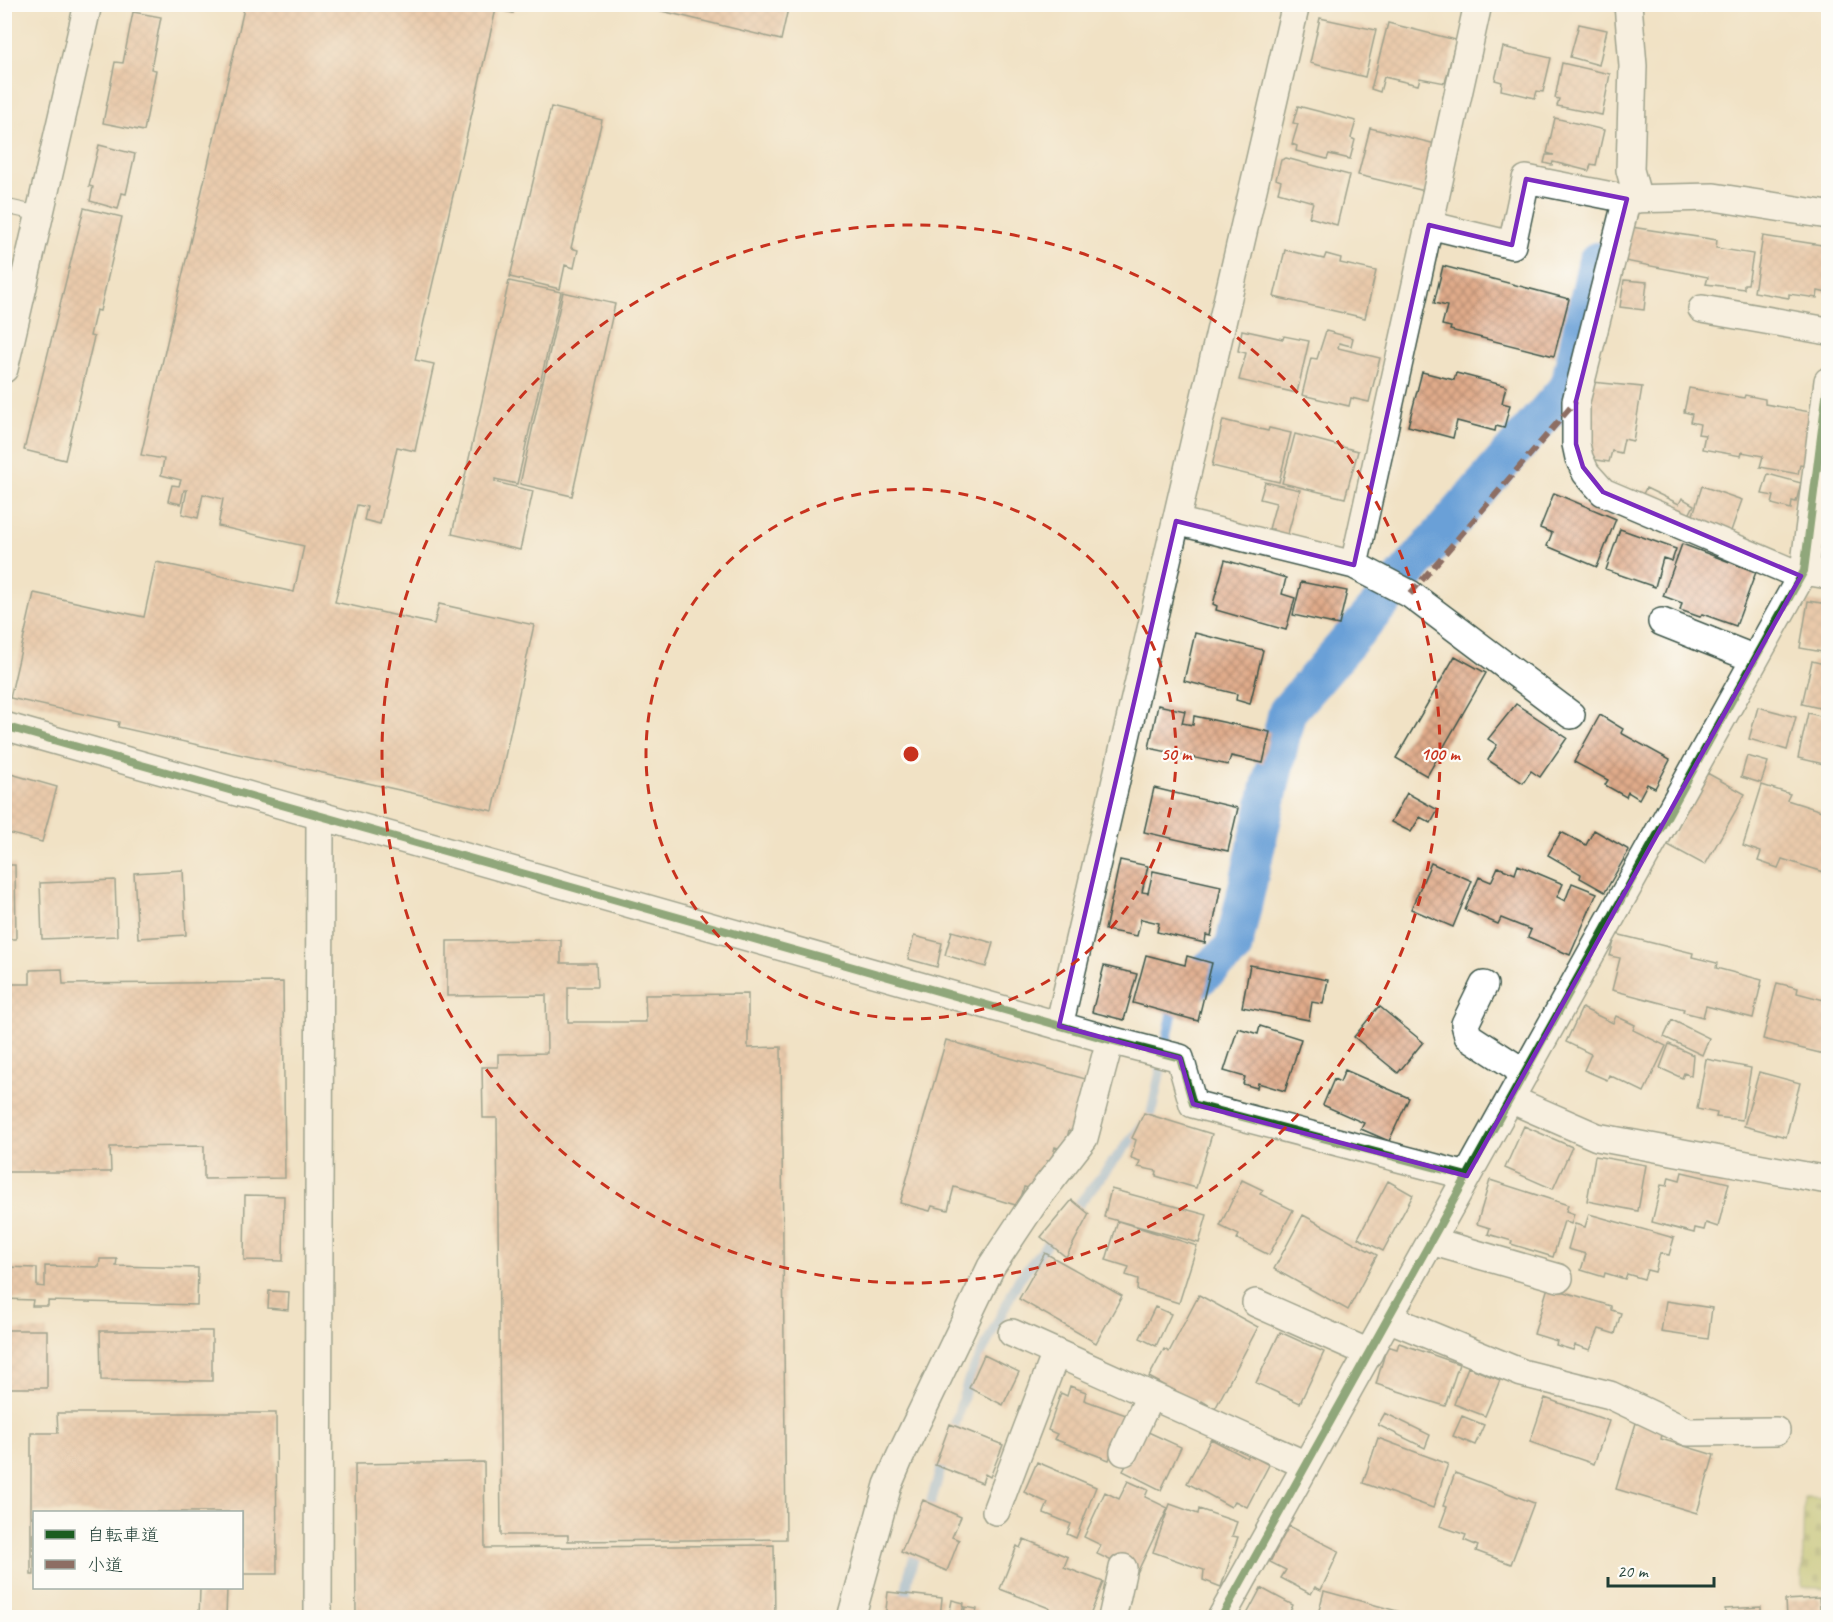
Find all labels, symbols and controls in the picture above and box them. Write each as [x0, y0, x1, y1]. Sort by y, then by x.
text: 50 m [1161, 743, 1193, 765]
text: 100 m [1421, 743, 1461, 765]
centre of rings [901, 744, 921, 764]
legend [33, 1511, 243, 1589]
text: 自転車道 [87, 1524, 159, 1546]
scale bar [1608, 1550, 1714, 1588]
text: 小道 [87, 1554, 123, 1576]
text: 20 m [1617, 1560, 1650, 1582]

